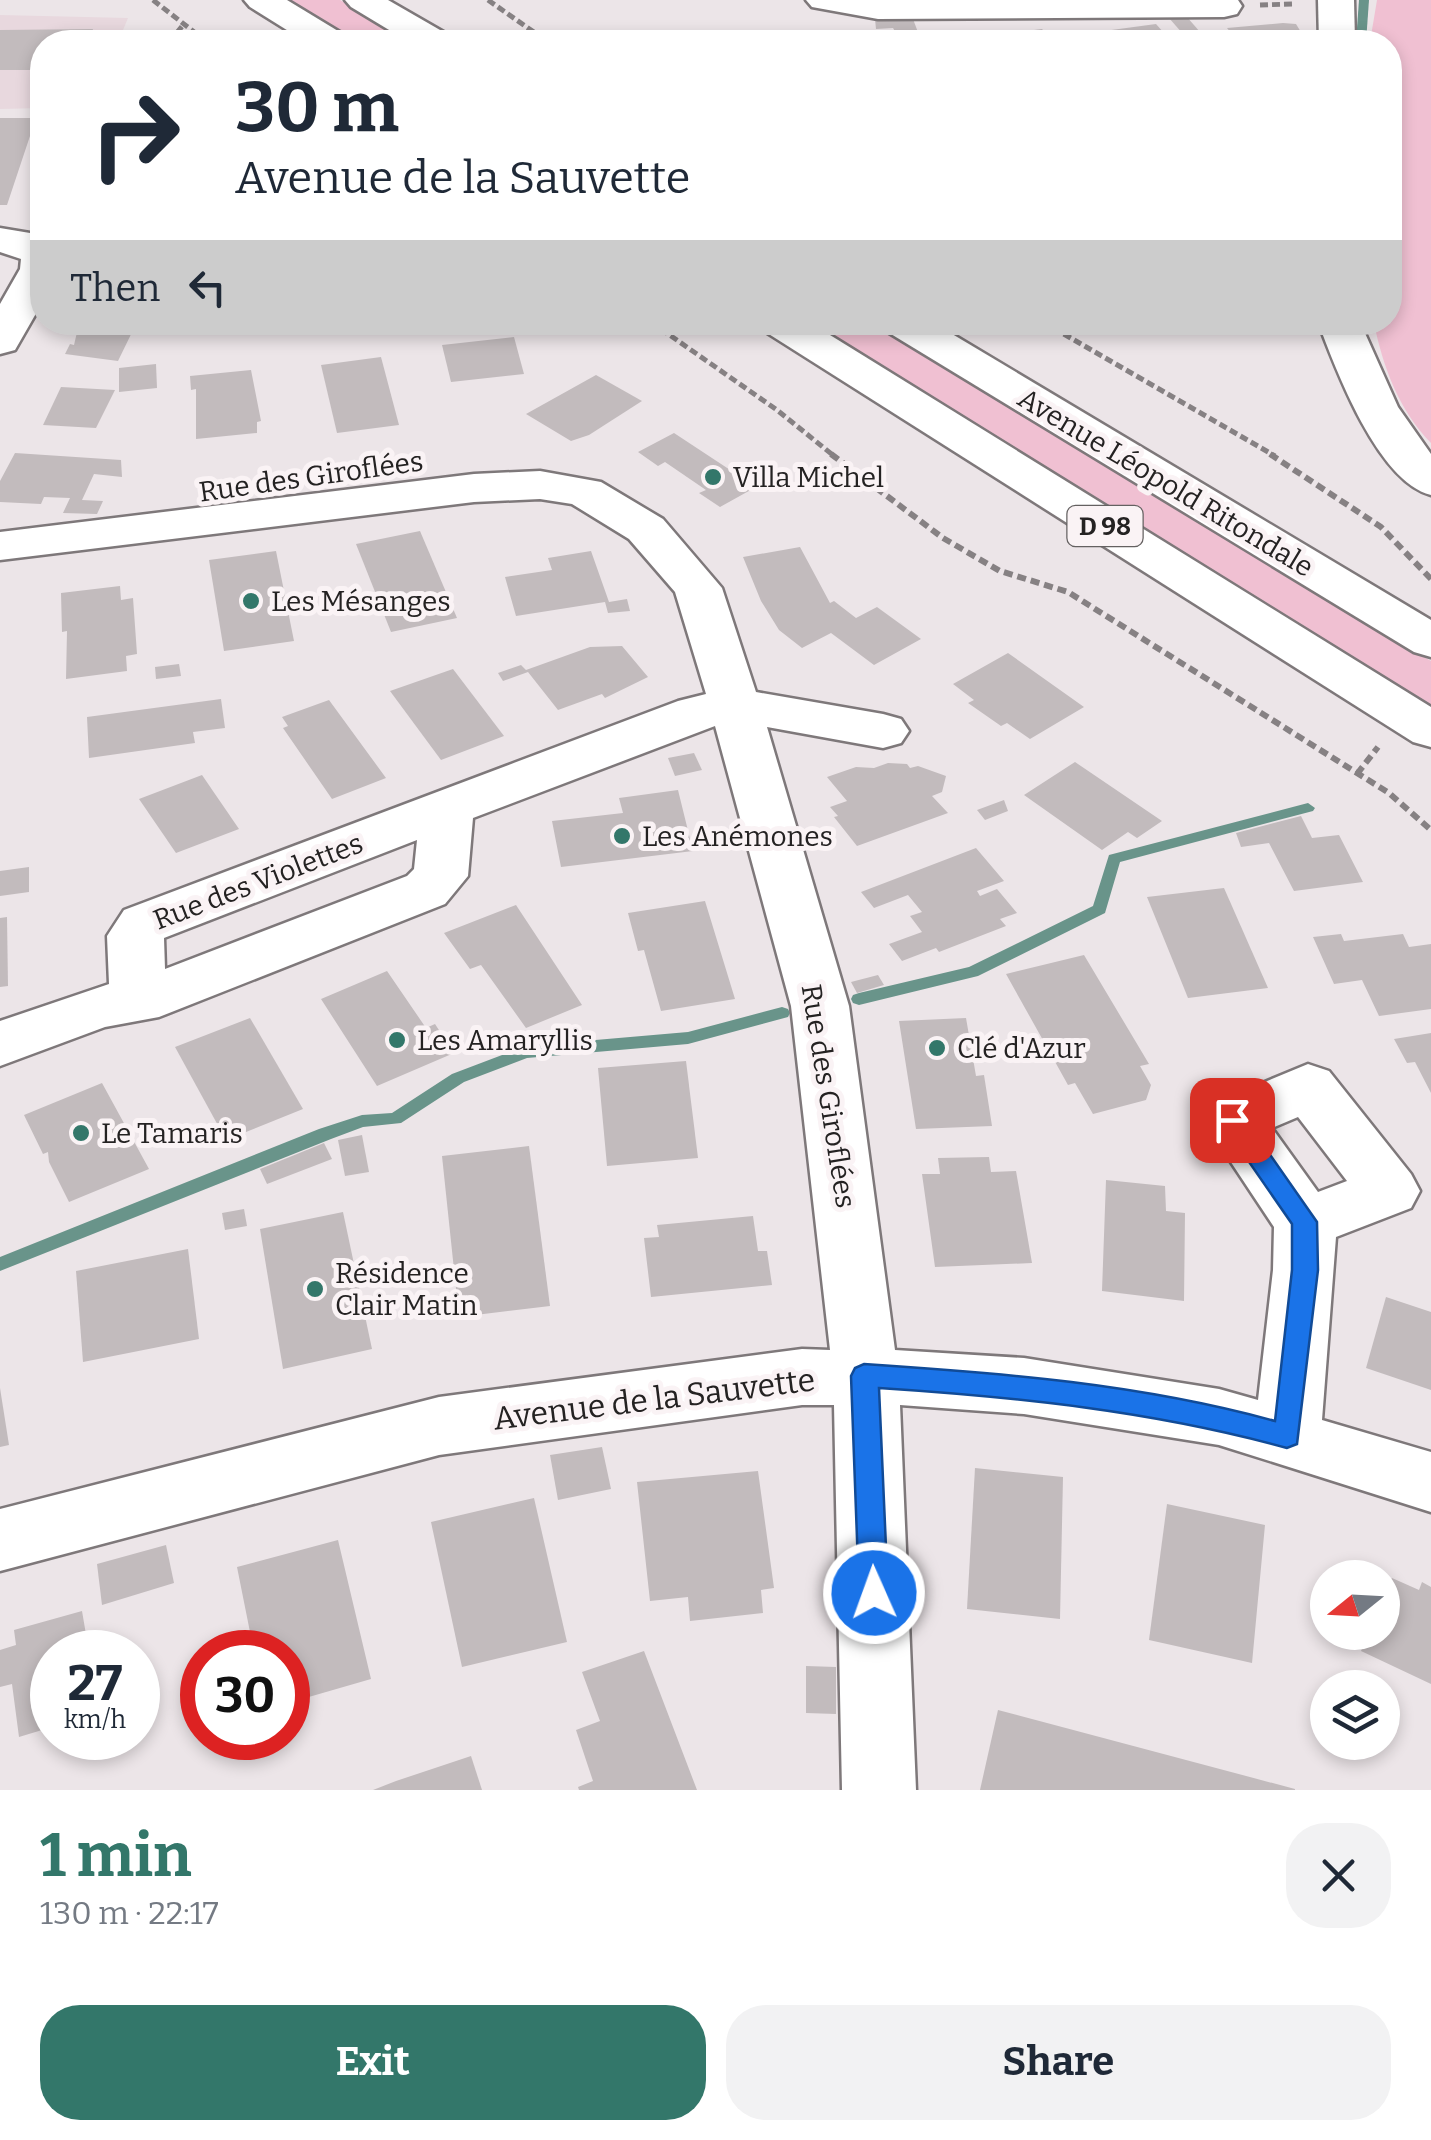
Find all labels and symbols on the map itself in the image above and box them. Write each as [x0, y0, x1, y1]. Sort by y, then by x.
street label: Avenue Léopold Ritondale [1012, 381, 1319, 584]
street label: Rue des Giroflées [197, 444, 425, 509]
place label: Villa Michel [733, 461, 884, 494]
marker: Villa Michel [702, 466, 724, 488]
road number: D 98 [1068, 506, 1142, 546]
place label: Les Mésanges [271, 585, 451, 618]
marker: Les Mésanges [240, 590, 262, 612]
place label: Les Anémones [642, 820, 833, 853]
marker: Les Anémones [611, 825, 633, 847]
street label: Rue des Violettes [149, 826, 368, 937]
street label: Rue des Giroflées [795, 982, 862, 1210]
place label: Les Amaryllis [417, 1024, 593, 1057]
marker: Les Amaryllis [386, 1029, 408, 1051]
place label: Clé d'Azur [957, 1032, 1086, 1065]
marker: Clé d'Azur [926, 1037, 948, 1059]
pin [1190, 1078, 1275, 1163]
place label: Le Tamaris [101, 1117, 243, 1150]
marker: Le Tamaris [70, 1122, 92, 1144]
place label: Résidence Clair Matin [335, 1257, 478, 1322]
marker: Résidence Clair Matin [304, 1278, 326, 1300]
street label: Avenue de la Sauvette [491, 1360, 817, 1438]
position arrow [822, 1541, 926, 1645]
north arrow [1310, 1560, 1400, 1650]
speed limit sign: 30 [180, 1630, 310, 1760]

